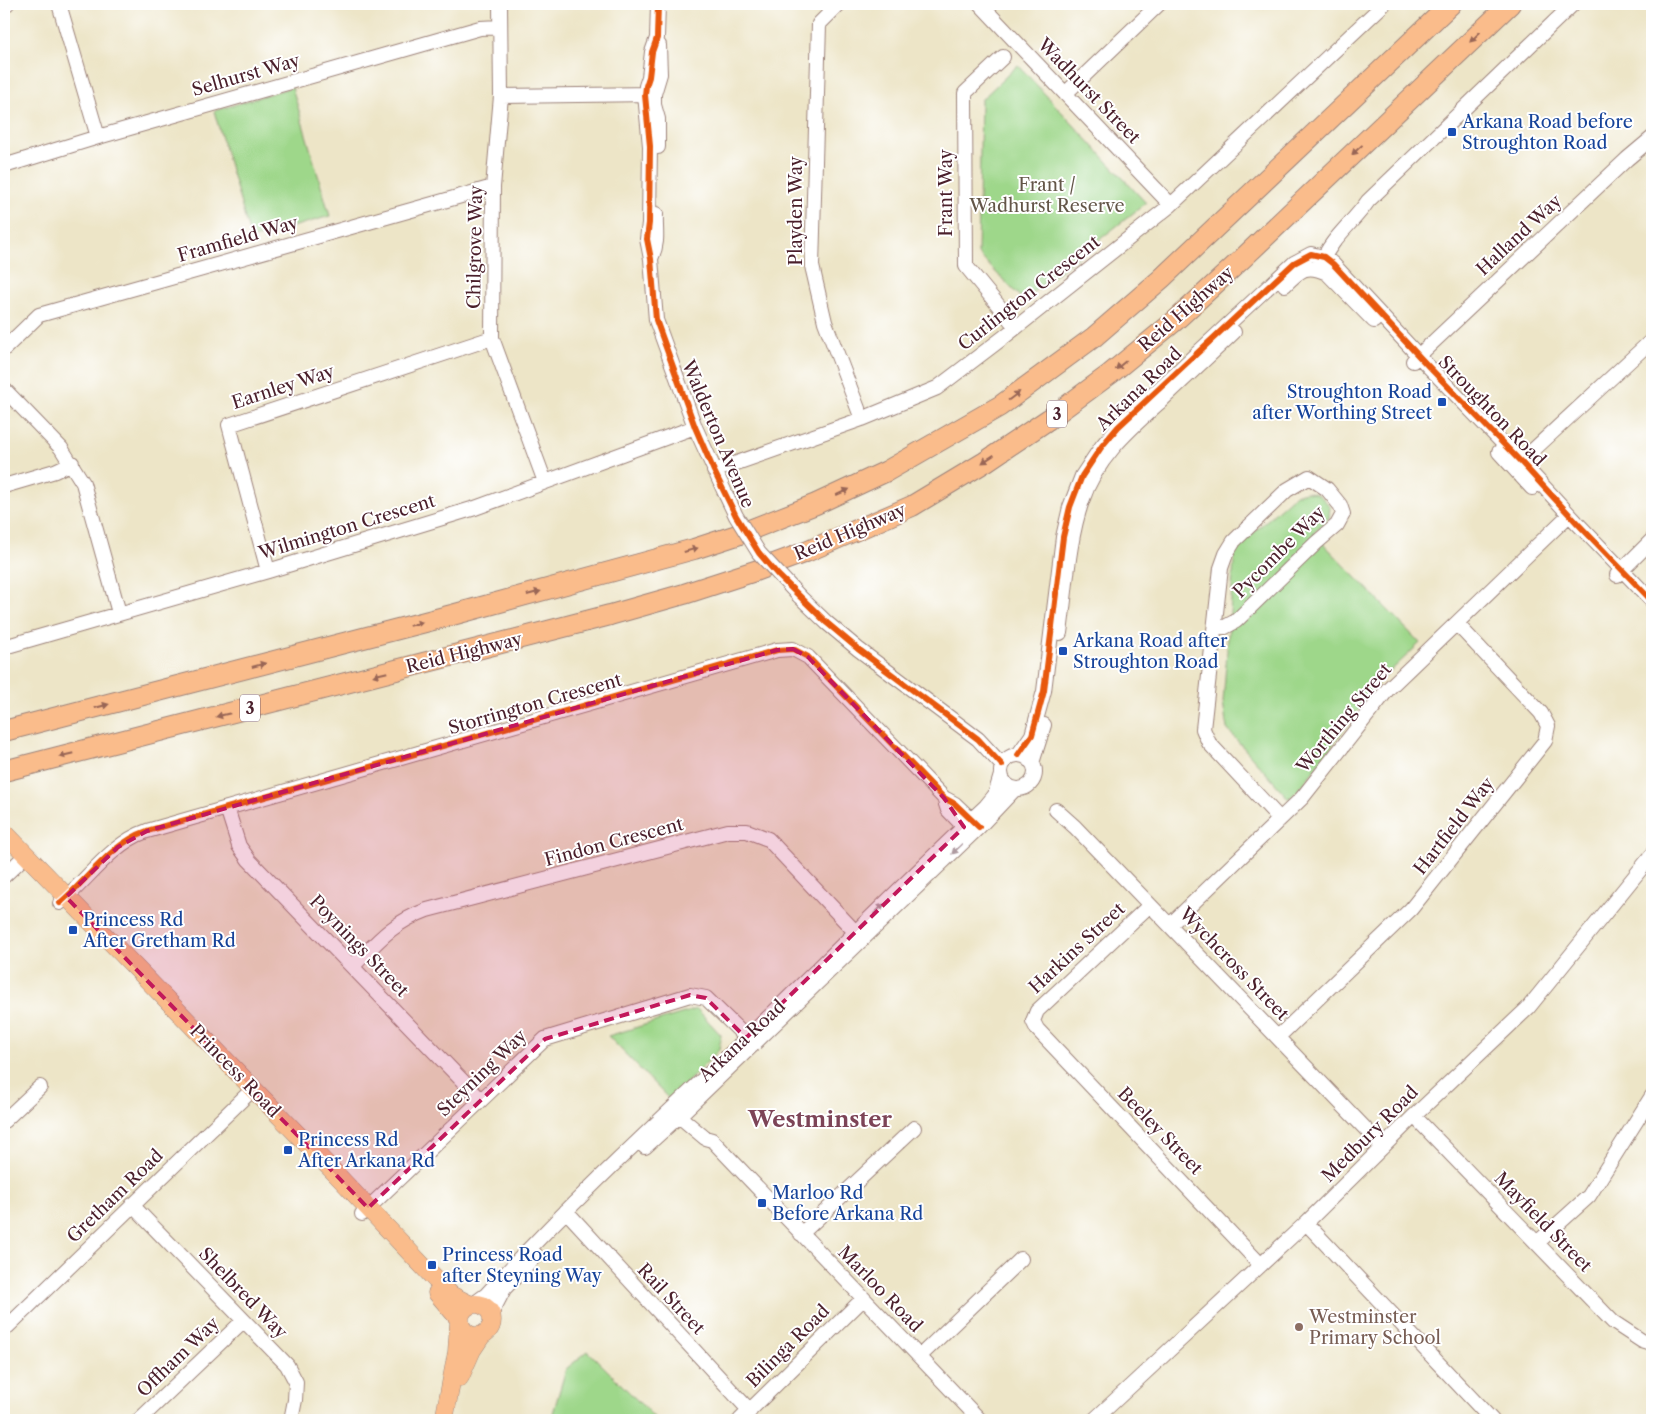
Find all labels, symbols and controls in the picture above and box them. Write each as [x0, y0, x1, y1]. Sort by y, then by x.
one-way arrow [1469, 31, 1481, 43]
street label: Wadhurst Street [1032, 33, 1145, 149]
street label: Selhurst Way [189, 49, 304, 101]
place label: Arkana Road before Stroughton Road [1461, 111, 1633, 154]
marker: Arkana Road before Stroughton Road [1446, 126, 1458, 138]
one-way arrow [1352, 144, 1364, 156]
street label: Frant Way [935, 148, 957, 237]
street label: Playden Way [785, 155, 807, 266]
park label: Frant / Wadhurst Reserve [968, 174, 1125, 217]
street label: Chilgrove Way [463, 184, 487, 309]
street label: Halland Way [1472, 189, 1567, 280]
street label: Framfield Way [175, 211, 302, 267]
street label: Curlington Crescent [954, 230, 1105, 355]
street label: Reid Highway [1134, 261, 1239, 356]
street label: Arkana Road [1091, 343, 1186, 436]
street label: Stroughton Road [1434, 351, 1550, 471]
street label: Walderton Avenue [677, 356, 759, 511]
street label: Earnley Way [229, 360, 338, 414]
one-way arrow [1115, 360, 1128, 371]
place label: Stroughton Road after Worthing Street [1252, 381, 1433, 424]
one-way arrow [1007, 390, 1020, 401]
marker: Stroughton Road after Worthing Street [1436, 396, 1448, 408]
road number: 3 [1047, 400, 1067, 428]
one-way arrow [982, 454, 995, 464]
one-way arrow [836, 488, 850, 496]
street label: Wilmington Crescent [255, 490, 438, 565]
street label: Reid Highway [791, 498, 910, 565]
street label: Pycombe Way [1228, 501, 1330, 603]
one-way arrow [683, 546, 698, 554]
one-way arrow [527, 588, 542, 596]
one-way arrow [409, 620, 424, 628]
street label: Reid Highway [404, 628, 525, 678]
place label: Arkana Road after Stroughton Road [1072, 630, 1228, 673]
marker: Arkana Road after Stroughton Road [1057, 645, 1069, 657]
street label: Worthing Street [1291, 658, 1397, 778]
one-way arrow [252, 661, 267, 669]
street label: Storrington Crescent [446, 669, 625, 739]
one-way arrow [373, 670, 388, 678]
road number: 3 [240, 694, 260, 721]
one-way arrow [94, 701, 109, 709]
one-way arrow [215, 711, 230, 719]
one-way arrow [58, 752, 73, 760]
street label: Hartfield Way [1409, 772, 1500, 879]
street label: Findon Crescent [542, 813, 686, 871]
one-way arrow [951, 843, 963, 855]
street label: Poynings Street [305, 890, 414, 1002]
street label: Harkins Street [1024, 898, 1130, 998]
street label: Wychcross Street [1174, 902, 1294, 1025]
one-way arrow [873, 903, 885, 915]
place label: Princess Rd After Gretham Rd [82, 909, 236, 952]
marker: Princess Rd After Gretham Rd [67, 924, 79, 936]
street label: Arkana Road [693, 995, 790, 1087]
street label: Princess Road [185, 1020, 285, 1122]
street label: Steyning Way [433, 1024, 532, 1121]
street label: Medbury Road [1317, 1081, 1423, 1187]
street label: Beeley Street [1113, 1083, 1208, 1180]
district label: Westminster [747, 1106, 892, 1133]
place label: Princess Rd After Arkana Rd [297, 1129, 435, 1172]
marker: Princess Rd After Arkana Rd [282, 1144, 294, 1156]
street label: Gretham Road [62, 1145, 168, 1247]
street label: Mayfield Street [1490, 1167, 1597, 1277]
place label: Marloo Rd Before Arkana Rd [772, 1182, 923, 1225]
marker: Marloo Rd Before Arkana Rd [756, 1197, 768, 1209]
street label: Marloo Road [833, 1241, 927, 1337]
street label: Shelbred Way [194, 1243, 293, 1344]
place label: Princess Road after Steyning Way [442, 1244, 603, 1287]
marker: Princess Road after Steyning Way [426, 1259, 438, 1271]
street label: Rail Street [633, 1259, 710, 1340]
street label: Bilinga Road [742, 1300, 834, 1392]
place label: Westminster Primary School [1308, 1306, 1441, 1349]
street label: Offham Way [132, 1312, 224, 1402]
marker: Westminster Primary School [1293, 1321, 1305, 1333]

